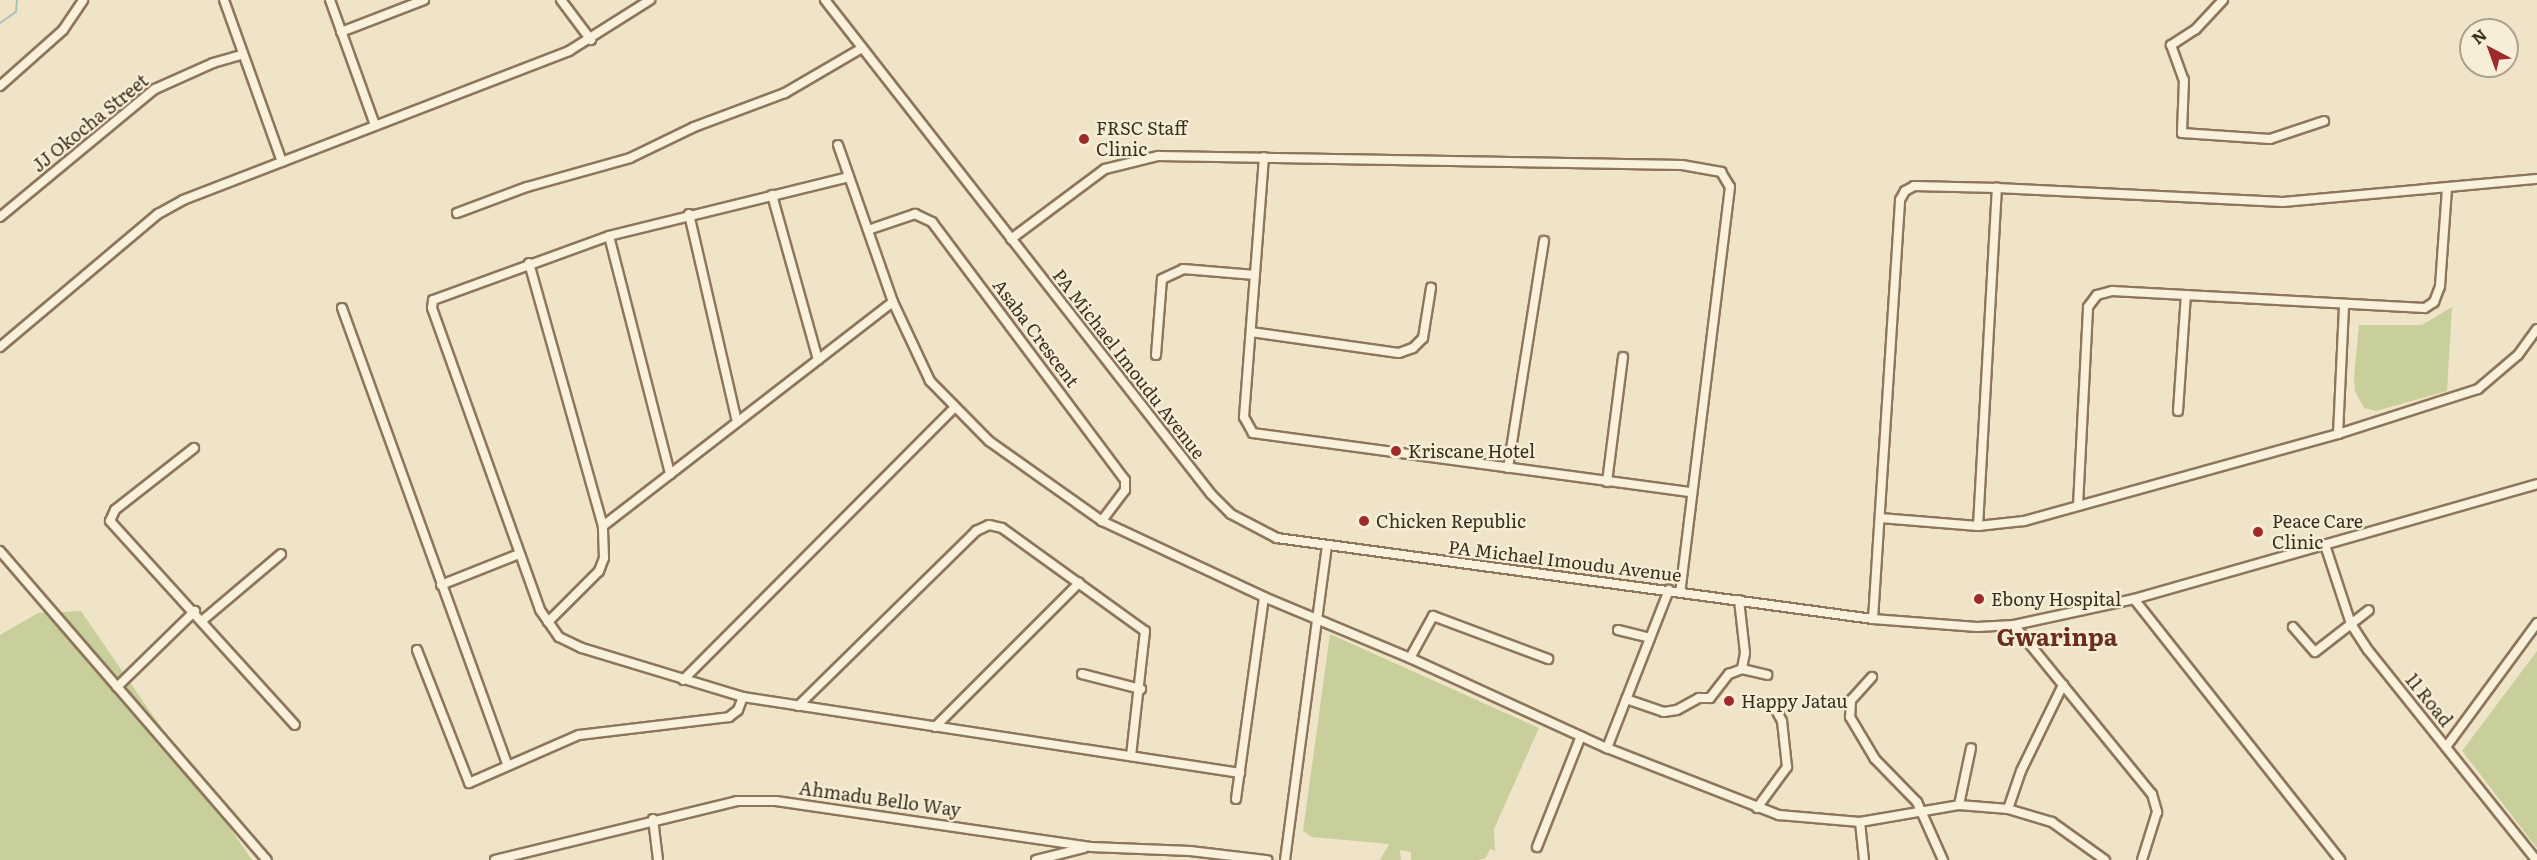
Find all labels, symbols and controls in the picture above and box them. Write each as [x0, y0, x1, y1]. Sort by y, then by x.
north arrow [2459, 18, 2519, 78]
text: N [2466, 22, 2491, 49]
street label: JJ Okocha Street [28, 70, 152, 176]
place label: FRSC Staff Clinic [1096, 118, 1187, 160]
marker: FRSC Staff Clinic [1077, 132, 1091, 146]
street label: PA Michael Imoudu Avenue [1048, 265, 1210, 463]
street label: Asaba Crescent [988, 275, 1084, 391]
place label: Kriscane Hotel [1408, 440, 1535, 462]
marker: Kriscane Hotel [1389, 444, 1403, 458]
place label: Chicken Republic [1376, 510, 1526, 532]
place label: Peace Care Clinic [2272, 511, 2363, 554]
marker: Chicken Republic [1357, 514, 1371, 528]
marker: Peace Care Clinic [2249, 523, 2267, 541]
street label: PA Michael Imoudu Avenue [1447, 536, 1683, 586]
place label: Ebony Hospital [1991, 588, 2121, 610]
marker: Ebony Hospital [1972, 592, 1986, 606]
district label: Gwarinpa [1996, 622, 2118, 650]
street label: 11 Road [2401, 669, 2457, 731]
place label: Happy Jatau [1741, 690, 1848, 712]
marker: Happy Jatau [1722, 694, 1736, 708]
street label: Ahmadu Bello Way [798, 777, 962, 821]

